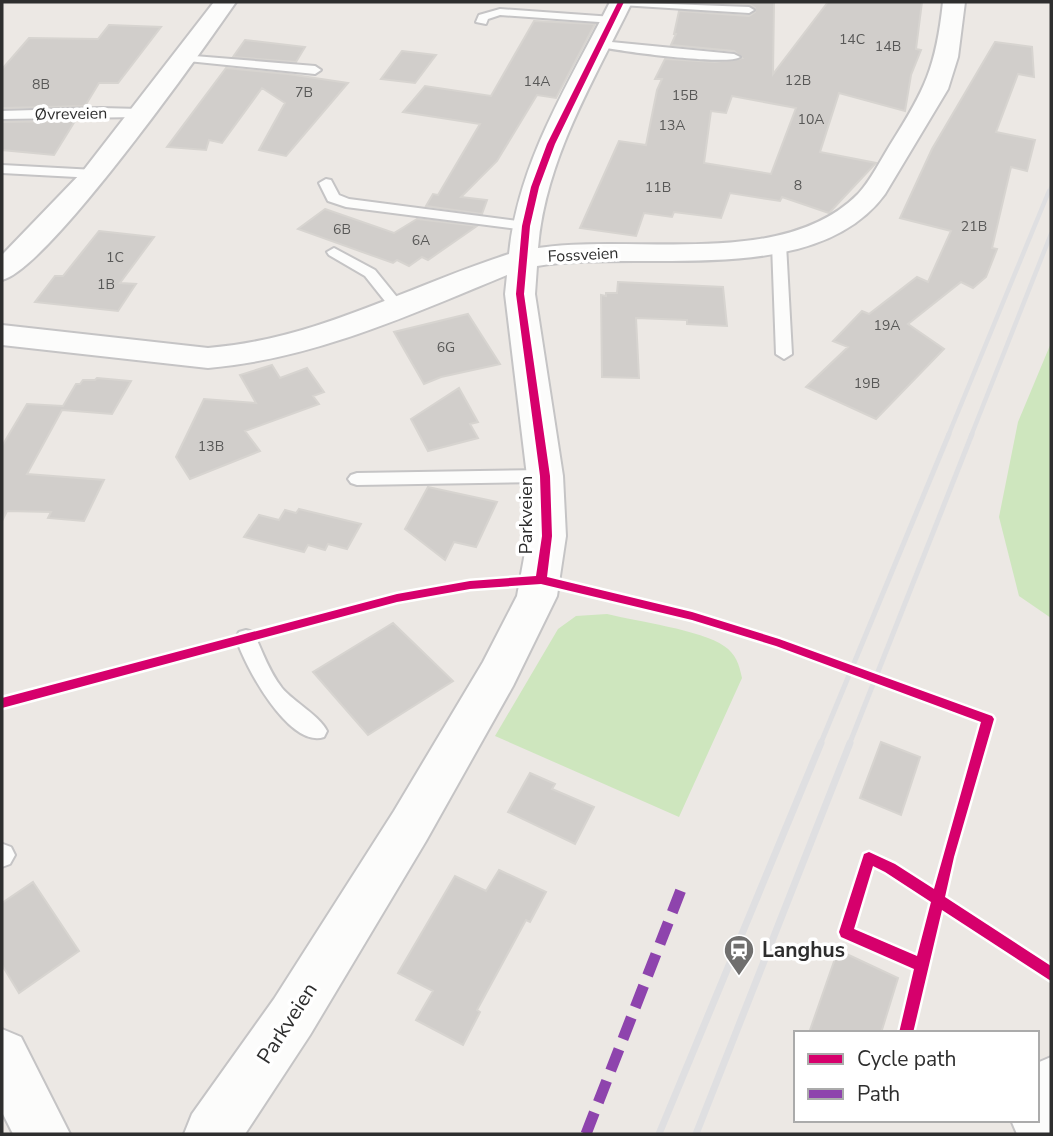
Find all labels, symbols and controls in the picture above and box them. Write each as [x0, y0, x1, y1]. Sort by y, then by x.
house number: 14C [839, 30, 865, 49]
house number: 14B [875, 37, 901, 56]
house number: 12B [785, 71, 811, 90]
house number: 14A [523, 72, 551, 91]
house number: 8B [32, 75, 50, 94]
house number: 7B [295, 83, 313, 102]
house number: 15B [672, 86, 698, 105]
street label: Øvreveien [35, 102, 107, 126]
house number: 10A [797, 110, 825, 129]
house number: 13A [658, 116, 686, 135]
house number: 8 [794, 176, 802, 195]
house number: 11B [645, 178, 671, 197]
house number: 21B [961, 217, 987, 236]
house number: 6B [333, 220, 351, 239]
house number: 6A [412, 231, 430, 250]
street label: Fossveien [547, 242, 619, 268]
house number: 1C [106, 248, 124, 267]
house number: 1B [97, 275, 115, 294]
house number: 19A [873, 316, 901, 335]
house number: 6G [437, 338, 455, 357]
house number: 19B [854, 374, 880, 393]
house number: 13B [198, 437, 224, 456]
street label: Parkveien [514, 476, 538, 554]
station icon: Langhus [722, 933, 756, 977]
place label: Langhus [762, 936, 845, 964]
street label: Parkveien [250, 977, 324, 1069]
legend [794, 1031, 1039, 1122]
text: Cycle path [857, 1045, 956, 1073]
text: Path [857, 1080, 900, 1108]

